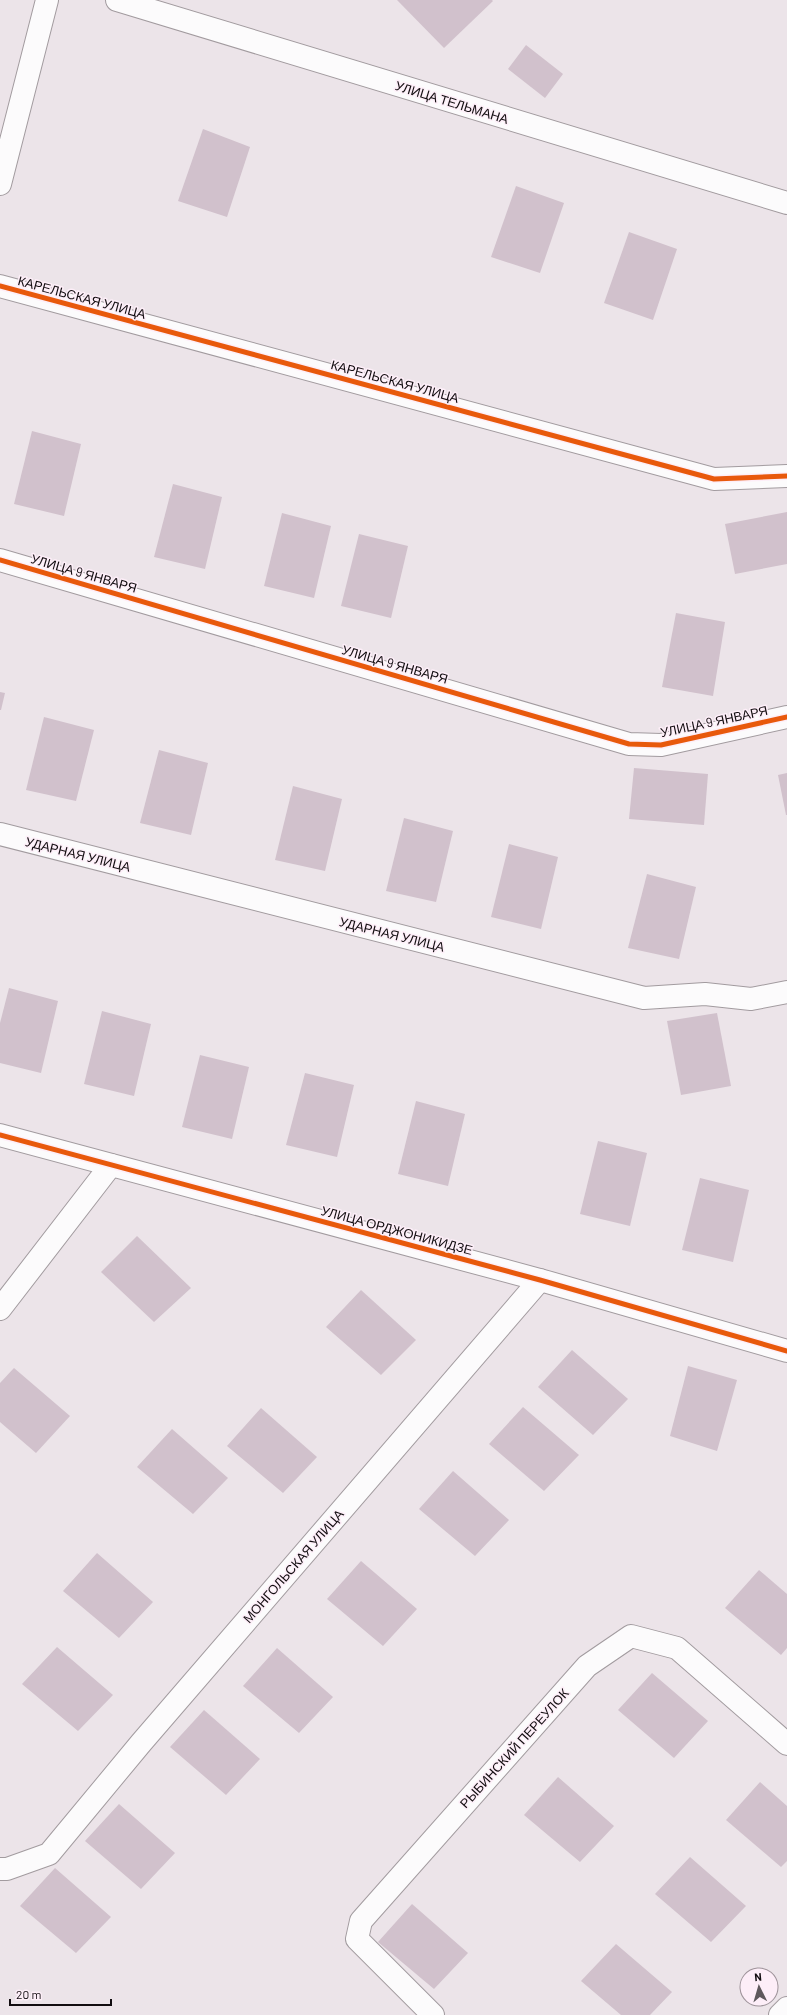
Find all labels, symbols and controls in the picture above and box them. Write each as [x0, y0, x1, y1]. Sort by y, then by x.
street label: УЛИЦА ТЕЛЬМАНА [393, 77, 511, 127]
street label: КАРЕЛЬСКАЯ УЛИЦА [16, 272, 148, 322]
street label: КАРЕЛЬСКАЯ УЛИЦА [329, 356, 461, 406]
street label: УЛИЦА 9 ЯНВАРЯ [29, 550, 139, 596]
street label: УЛИЦА 9 ЯНВАРЯ [340, 641, 450, 687]
street label: УЛИЦА 9 ЯНВАРЯ [659, 702, 769, 740]
street label: УДАРНАЯ УЛИЦА [24, 833, 133, 875]
street label: УДАРНАЯ УЛИЦА [338, 913, 447, 955]
street label: УЛИЦА ОРДЖОНИКИДЗЕ [320, 1202, 475, 1258]
street label: МОНГОЛЬСКАЯ УЛИЦА [239, 1506, 347, 1626]
street label: РЫБИНСКИЙ ПЕРЕУЛОК [456, 1685, 572, 1811]
north arrow [739, 1967, 779, 2007]
text: N [754, 1970, 762, 1983]
scale bar [10, 1981, 111, 2007]
text: 20 m [16, 1987, 42, 2001]

